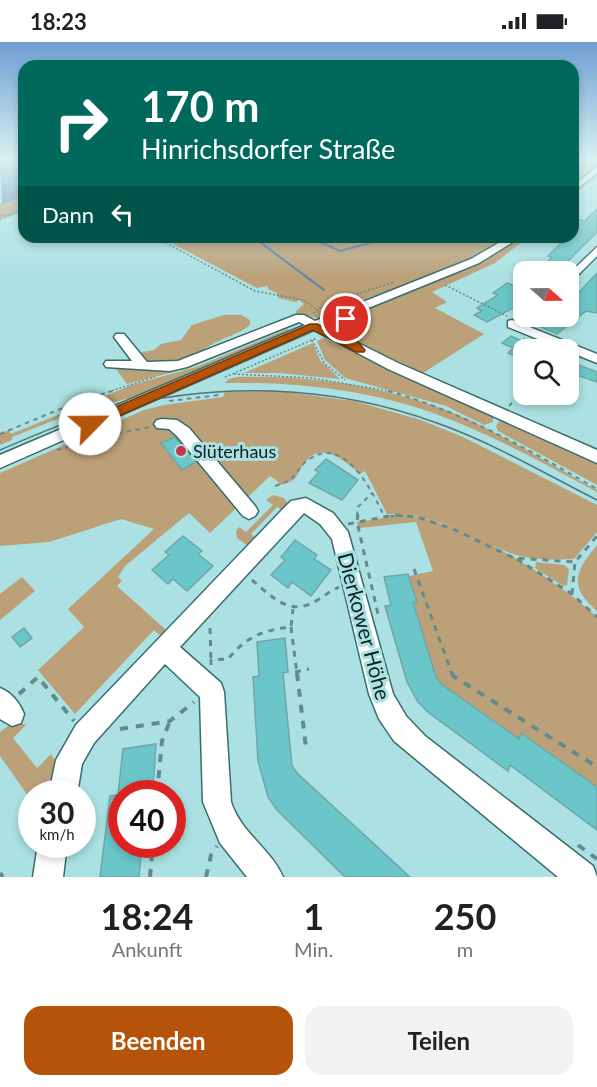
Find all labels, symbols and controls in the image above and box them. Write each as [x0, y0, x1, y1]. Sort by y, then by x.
text: 18:23 [30, 8, 87, 35]
text: 170 m [141, 81, 259, 131]
icon: right [42, 84, 120, 162]
text: Hinrichsdorfer Straße [141, 132, 395, 165]
icon: left [106, 198, 139, 231]
text: Dann [42, 201, 94, 228]
north arrow [513, 261, 579, 327]
map controls [513, 261, 579, 405]
pin [320, 293, 371, 344]
icon: arrive [329, 302, 362, 335]
button: search [513, 339, 579, 405]
position arrow [58, 392, 122, 456]
place label: Slüterhaus [193, 440, 276, 462]
marker: Slüterhaus [174, 444, 188, 458]
street label: Dierkower Höhe [333, 549, 397, 703]
speed limit sign: 40 [108, 780, 186, 858]
text: 30 [40, 794, 74, 830]
text: km/h [39, 825, 75, 843]
text: 18:24 [101, 894, 193, 938]
text: 1 [303, 894, 324, 938]
text: 250 [434, 894, 496, 938]
text: Ankunft [112, 937, 182, 961]
text: Min. [294, 937, 333, 961]
text: m [457, 937, 473, 961]
button: Beenden [24, 1006, 293, 1075]
button: Teilen [305, 1006, 573, 1075]

